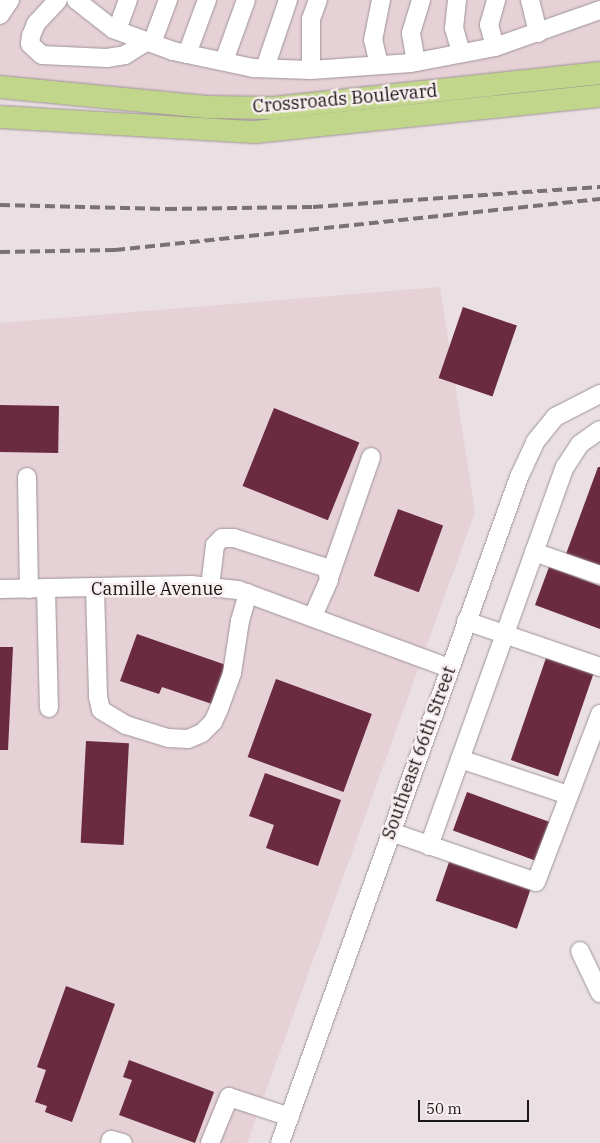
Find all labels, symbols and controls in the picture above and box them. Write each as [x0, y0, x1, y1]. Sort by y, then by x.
street label: Crossroads Boulevard [252, 80, 438, 118]
street label: Camille Avenue [91, 578, 223, 600]
street label: Southeast 66th Street [378, 664, 460, 842]
scale bar [420, 1090, 531, 1122]
text: 50 m [426, 1099, 462, 1118]

